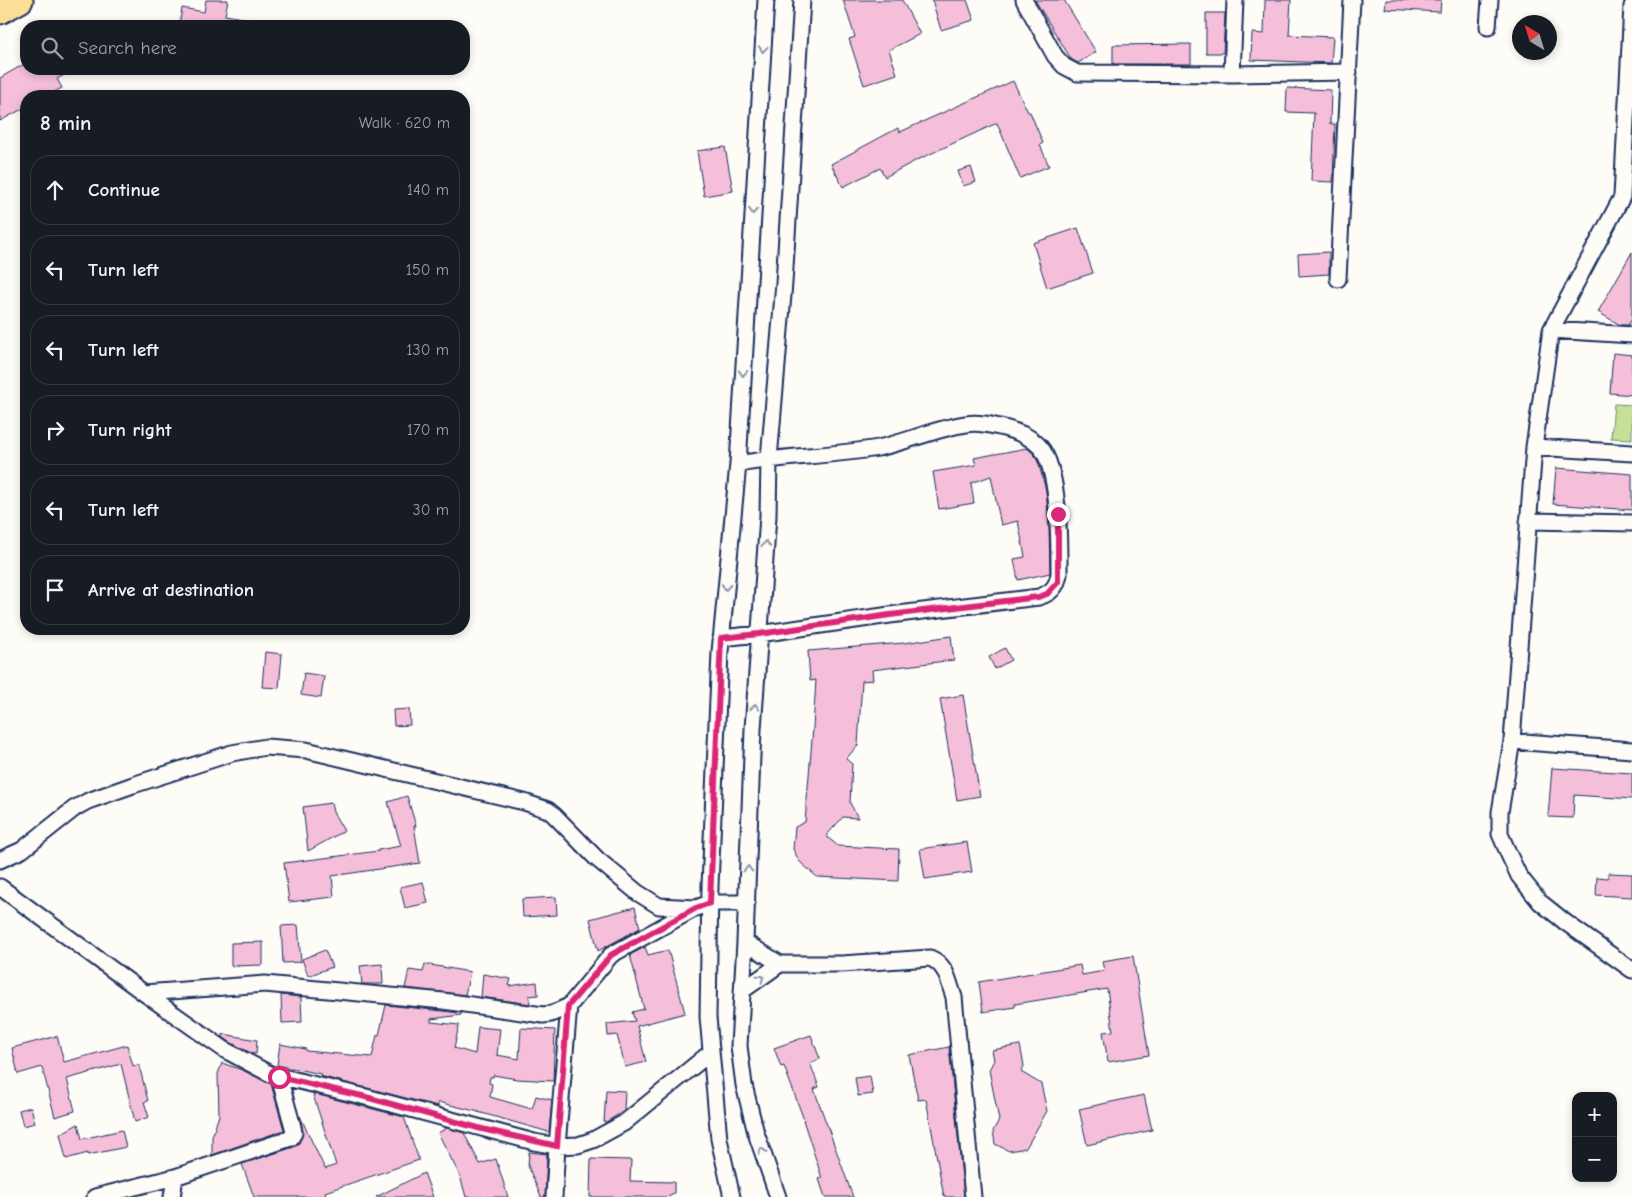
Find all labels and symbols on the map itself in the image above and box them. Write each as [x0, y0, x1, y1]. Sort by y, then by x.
north arrow [1512, 15, 1557, 60]
one-way arrow [758, 45, 769, 53]
one-way arrow [748, 207, 759, 215]
one-way arrow [738, 369, 749, 377]
route end [1047, 503, 1070, 526]
one-way arrow [760, 540, 771, 548]
one-way arrow [721, 584, 732, 592]
one-way arrow [749, 702, 760, 710]
one-way arrow [743, 865, 753, 872]
one-way arrow [755, 975, 765, 984]
route start [268, 1066, 291, 1089]
one-way arrow [758, 1147, 768, 1155]

